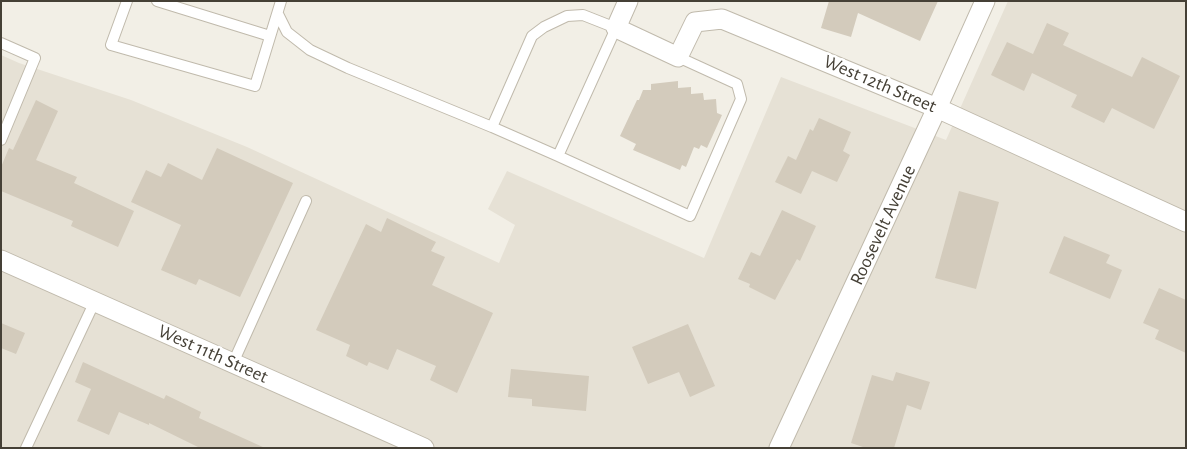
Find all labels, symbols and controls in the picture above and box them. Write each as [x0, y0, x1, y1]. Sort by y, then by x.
street label: West 12th Street [820, 50, 940, 118]
street label: Roosevelt Avenue [845, 161, 921, 289]
street label: West 11th Street [154, 320, 272, 388]

